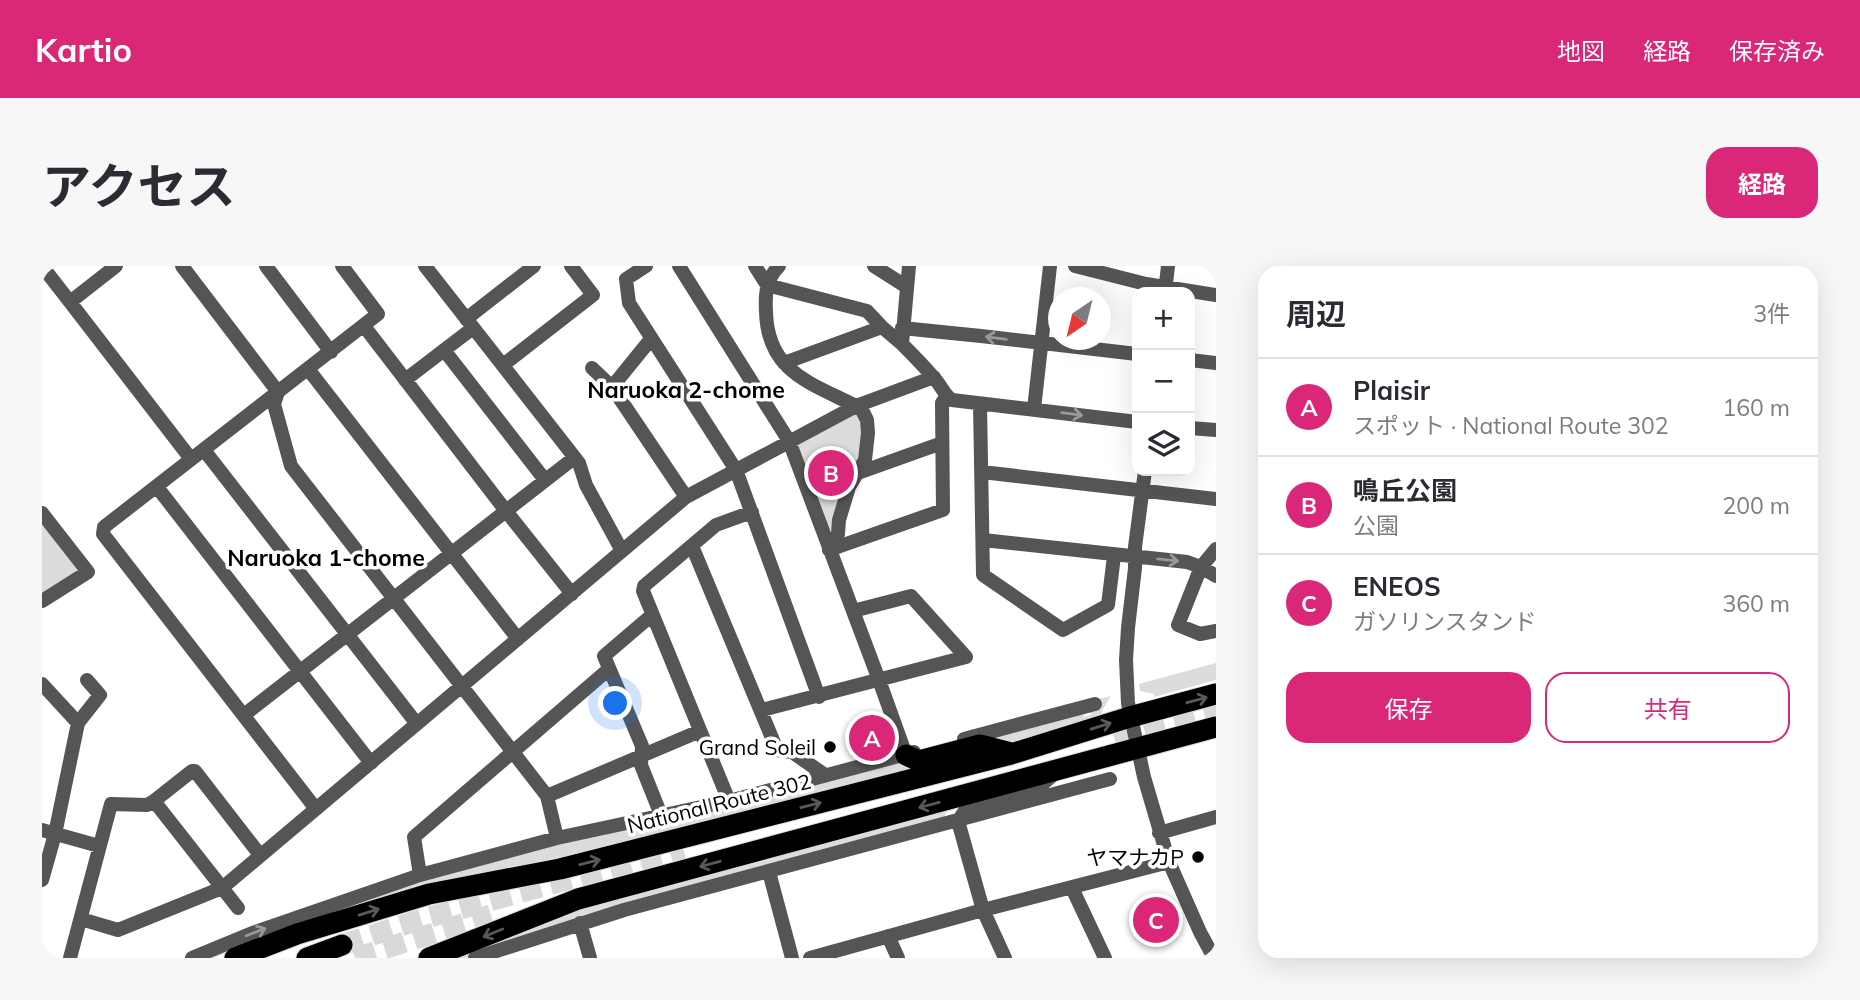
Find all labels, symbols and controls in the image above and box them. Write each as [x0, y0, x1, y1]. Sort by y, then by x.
text: Kartio [35, 29, 132, 70]
text: 地図 [1557, 36, 1605, 66]
text: 経路 [1643, 36, 1691, 66]
text: 保存済み [1729, 36, 1825, 66]
button: 経路 [1706, 147, 1818, 218]
text: アクセス [42, 155, 236, 216]
north arrow [1048, 287, 1111, 350]
map controls [1132, 287, 1195, 476]
button: + [1132, 287, 1195, 350]
text: 周辺 [1286, 295, 1346, 333]
text: 3件 [1753, 299, 1790, 328]
one-way arrow [986, 331, 1008, 344]
button: − [1132, 350, 1195, 413]
text: Plaisir [1353, 374, 1430, 407]
district label: Naruoka 2-chome [587, 375, 785, 404]
text: A [1300, 393, 1318, 422]
text: 160 m [1722, 393, 1790, 422]
one-way arrow [1060, 408, 1083, 421]
text: スポット · National Route 302 [1353, 411, 1669, 440]
button: layers [1132, 413, 1195, 476]
pin: B [808, 447, 854, 499]
text: 鳴丘公園 [1353, 474, 1457, 507]
text: B [1301, 491, 1317, 520]
text: 200 m [1722, 491, 1790, 520]
text: 公園 [1353, 511, 1399, 540]
district label: Naruoka 1-chome [227, 543, 425, 572]
one-way arrow [1156, 554, 1179, 567]
text: ENEOS [1353, 570, 1441, 603]
text: C [1301, 589, 1317, 618]
text: 360 m [1722, 589, 1790, 618]
text: ガソリンスタンド [1353, 607, 1537, 636]
button: 保存 [1286, 672, 1531, 743]
button: 共有 [1545, 672, 1790, 743]
your location [598, 686, 632, 720]
one-way arrow [1186, 692, 1208, 705]
pin: A [849, 712, 895, 764]
one-way arrow [1090, 719, 1112, 732]
place label: Grand Soleil [699, 734, 816, 760]
marker: Grand Soleil [822, 739, 838, 755]
street label: National Route 302 [624, 768, 814, 838]
one-way arrow [799, 798, 822, 811]
one-way arrow [919, 799, 941, 812]
place label: ヤマナカP [1086, 844, 1184, 870]
marker: ヤマナカP [1190, 849, 1206, 865]
one-way arrow [579, 855, 601, 868]
one-way arrow [699, 858, 721, 871]
pin: C [1133, 894, 1179, 946]
one-way arrow [358, 905, 380, 918]
one-way arrow [244, 925, 266, 938]
one-way arrow [483, 927, 505, 940]

